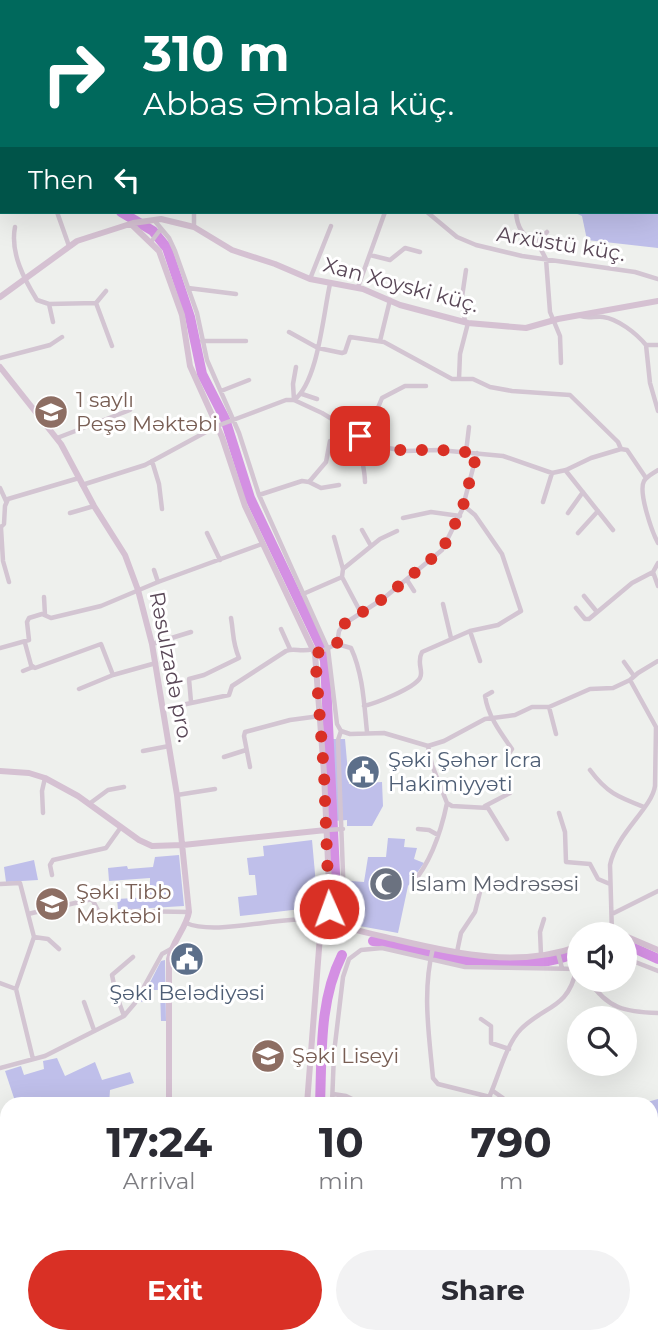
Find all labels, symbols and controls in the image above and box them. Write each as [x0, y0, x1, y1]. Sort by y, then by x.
text: 310 m [143, 24, 290, 83]
icon: right [28, 28, 119, 119]
text: Abbas Əmbala küç. [143, 84, 454, 123]
icon: left [108, 161, 146, 199]
text: Then [28, 164, 94, 196]
street label: Arxüstü küç. [495, 221, 627, 266]
street label: Xan Xoyski küç. [321, 252, 482, 317]
place label: 1 saylı Peşə Məktəbi [76, 387, 218, 436]
school or university icon: 1 saylı Peşə Məktəbi [32, 393, 70, 431]
pin [330, 406, 390, 466]
icon: arrive [341, 417, 379, 455]
street label: Rəsulzadə pro. [145, 589, 198, 744]
place label: Şəki Şəhər İcra Hakimiyyəti [388, 747, 542, 796]
public building icon: Şəki Şəhər İcra Hakimiyyəti [344, 753, 382, 791]
mosque icon: İslam Mədrəsəsi [367, 865, 405, 903]
place label: İslam Mədrəsəsi [410, 871, 579, 896]
position arrow [292, 872, 366, 946]
place label: Şəki Tibb Məktəbi [76, 879, 172, 928]
school or university icon: Şəki Tibb Məktəbi [33, 885, 71, 923]
map controls [567, 922, 637, 1076]
button: sound [567, 922, 637, 992]
public building icon: Şəki Belədiyəsi [168, 940, 206, 978]
place label: Şəki Belədiyəsi [109, 980, 265, 1005]
button: search [567, 1006, 637, 1076]
school or university icon: Şəki Liseyi [249, 1037, 287, 1075]
place label: Şəki Liseyi [292, 1043, 399, 1068]
text: 17:24 [106, 1116, 212, 1168]
text: 10 [319, 1116, 364, 1168]
text: 790 [471, 1116, 552, 1168]
text: Arrival [123, 1167, 195, 1195]
text: min [318, 1167, 364, 1195]
text: m [499, 1167, 523, 1195]
button: Exit [28, 1250, 322, 1330]
button: Share [336, 1250, 630, 1330]

